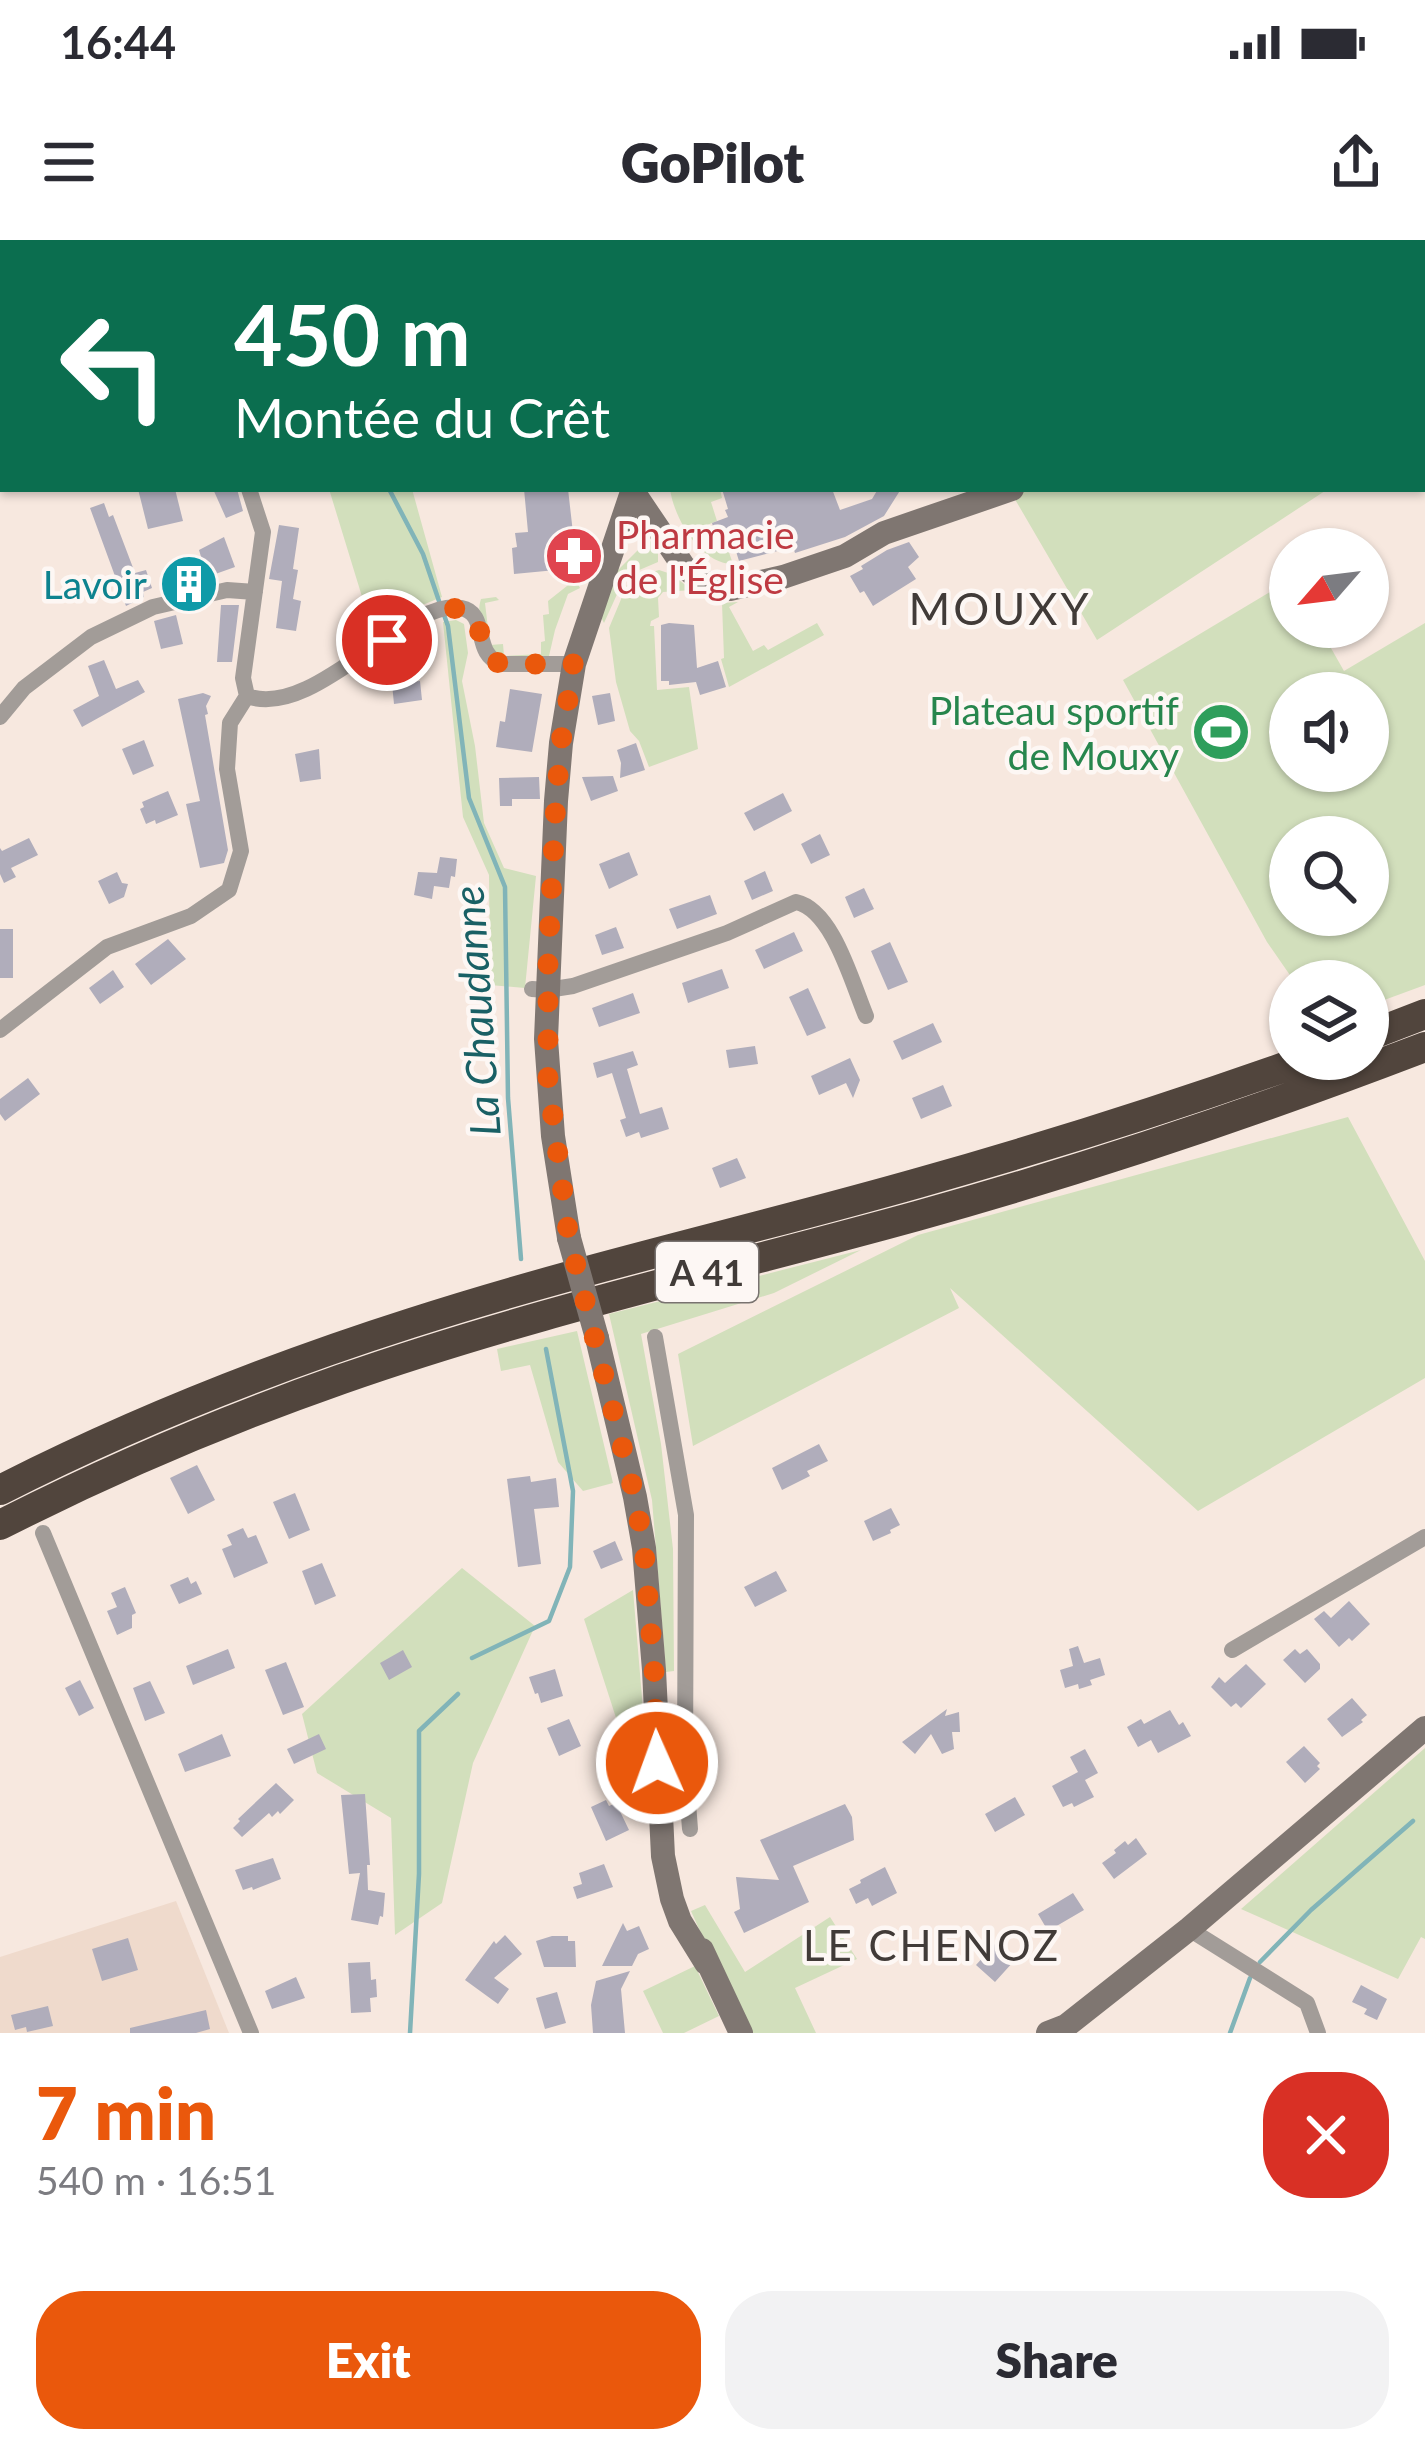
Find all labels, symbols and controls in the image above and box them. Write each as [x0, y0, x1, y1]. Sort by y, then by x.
text: 16:44 [60, 15, 176, 69]
icon: menu [36, 129, 102, 195]
icon: share [1323, 129, 1389, 195]
text: GoPilot [621, 130, 804, 195]
text: 450 m [234, 283, 471, 384]
icon: left [36, 288, 192, 444]
text: Montée du Crêt [234, 385, 610, 450]
place label: Pharmacie de l'Église [616, 511, 795, 602]
pharmacy icon: Pharmacie de l'Église [543, 525, 605, 587]
north arrow [1269, 528, 1389, 648]
map controls [1269, 528, 1389, 1080]
building icon: Lavoir [158, 553, 220, 615]
place label: Lavoir [43, 561, 147, 607]
district label: MOUXY [908, 581, 1092, 635]
pin [336, 589, 438, 691]
icon: arrive [354, 607, 420, 673]
button: sound [1269, 672, 1389, 792]
place label: Plateau sportif de Mouxy [929, 687, 1179, 778]
sports icon: Plateau sportif de Mouxy [1190, 701, 1252, 763]
button: search [1269, 816, 1389, 936]
water label: La Chaudanne [442, 884, 510, 1138]
button: layers [1269, 960, 1389, 1080]
road number: A 41 [656, 1242, 758, 1302]
position arrow [594, 1700, 720, 1826]
district label: LE CHENOZ [803, 1920, 1061, 1970]
text: 7 min [36, 2069, 216, 2155]
button: close [1263, 2072, 1389, 2198]
text: 540 m · 16:51 [36, 2157, 276, 2203]
button: Exit [36, 2291, 701, 2429]
button: Share [725, 2291, 1389, 2429]

